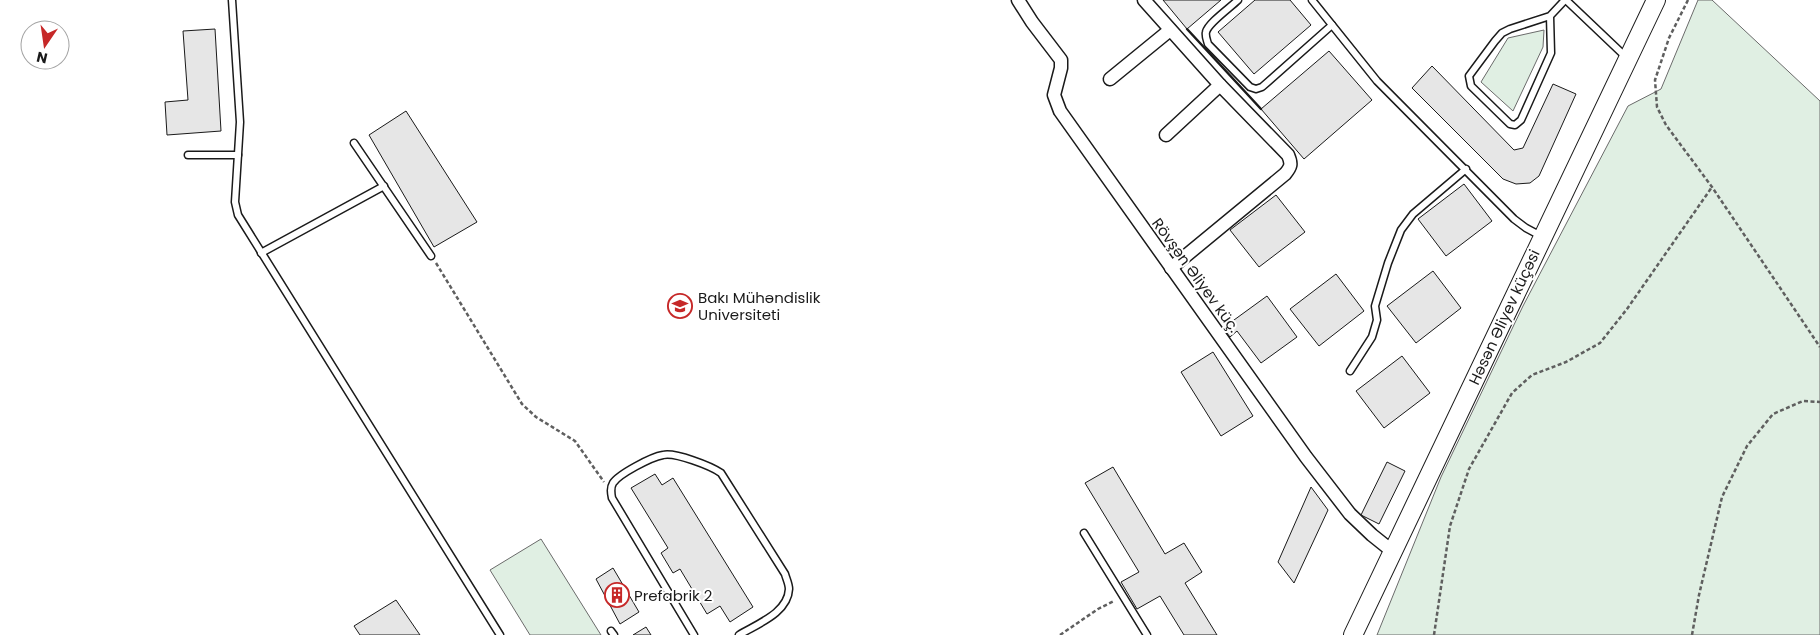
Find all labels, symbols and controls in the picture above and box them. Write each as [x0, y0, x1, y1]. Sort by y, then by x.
north arrow [20, 20, 70, 70]
text: N [35, 47, 49, 69]
street label: Rövşən Əliyev küç. [1147, 213, 1245, 337]
street label: Həsən Əliyev küçəsi [1463, 246, 1545, 388]
place label: Bakı Mühəndislik Universiteti [698, 287, 821, 325]
school or university icon: Bakı Mühəndislik Universiteti [667, 293, 693, 319]
building icon: Prefabrik 2 [604, 582, 630, 608]
place label: Prefabrik 2 [634, 585, 712, 606]

